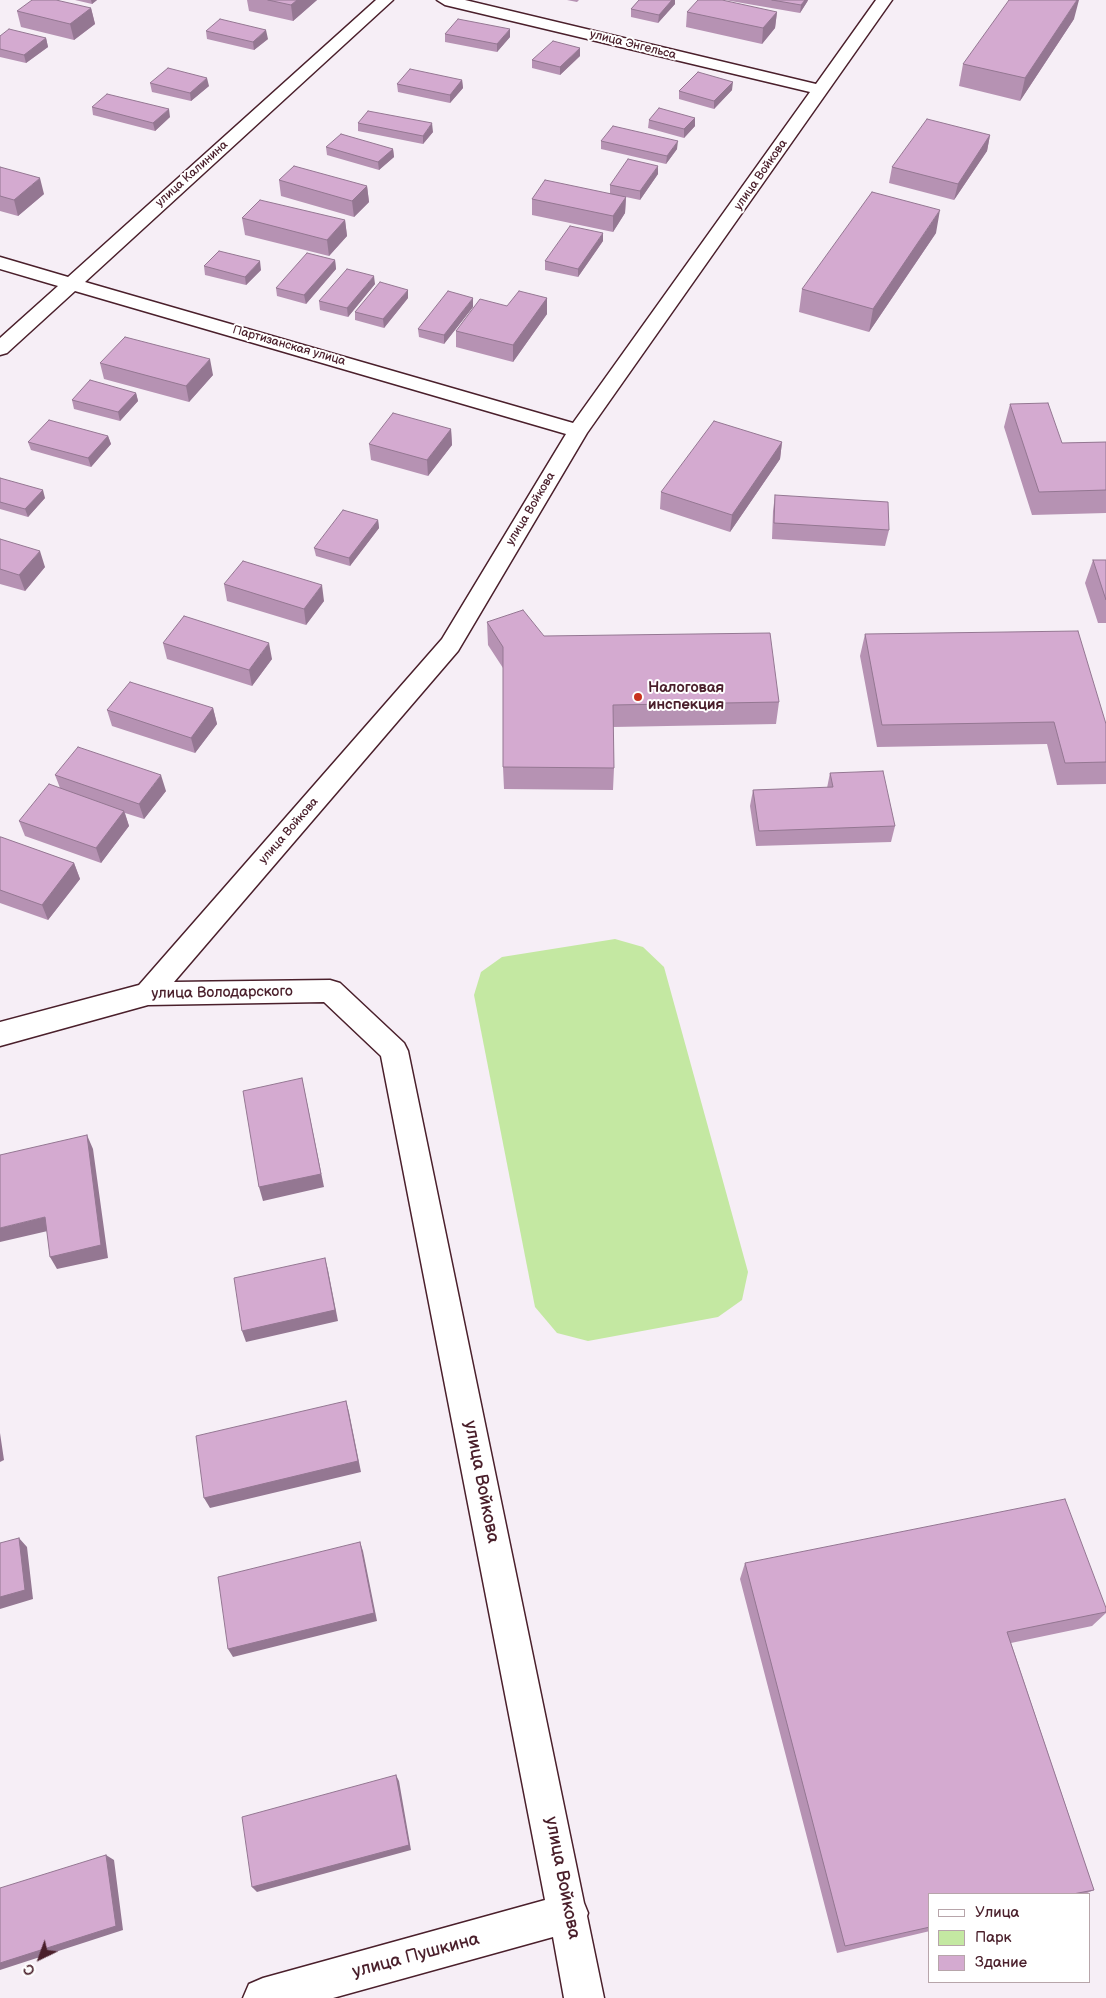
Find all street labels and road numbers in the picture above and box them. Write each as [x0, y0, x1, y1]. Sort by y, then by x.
street label: улица Энгельса [588, 27, 678, 63]
street label: улица Войкова [731, 137, 791, 213]
street label: улица Калинина [153, 138, 231, 210]
street label: Партизанская улица [231, 323, 347, 369]
street label: улица Войкова [503, 470, 559, 548]
street label: улица Войкова [256, 795, 322, 867]
street label: улица Володарского [151, 983, 293, 1003]
street label: улица Войкова [459, 1419, 503, 1545]
street label: улица Войкова [540, 1815, 584, 1941]
street label: улица Пушкина [350, 1929, 482, 1983]

